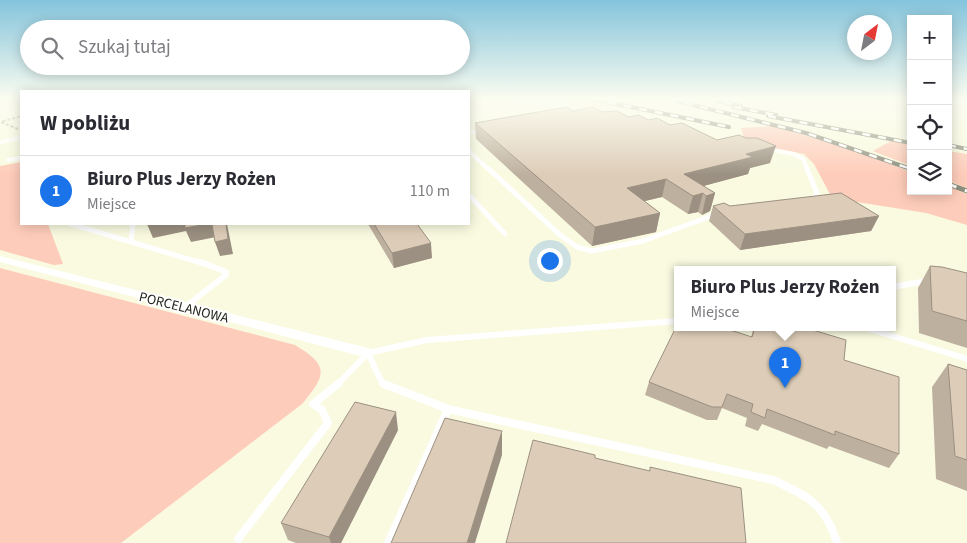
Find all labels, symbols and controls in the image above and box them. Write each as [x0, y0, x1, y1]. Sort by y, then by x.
north arrow [847, 15, 892, 60]
map controls [907, 15, 952, 195]
button: + [907, 15, 952, 60]
search box [20, 20, 470, 75]
icon: search [38, 34, 66, 62]
text: Szukaj tutaj [78, 34, 171, 61]
button: − [907, 60, 952, 105]
button: locate [907, 105, 952, 150]
text: W pobliżu [40, 108, 130, 138]
button: layers [907, 150, 952, 195]
text: Biuro Plus Jerzy Rożen [87, 166, 276, 193]
text: 1 [52, 180, 60, 202]
text: 110 m [410, 180, 450, 202]
text: Miejsce [87, 193, 136, 215]
your location [537, 248, 563, 274]
popup [674, 266, 896, 331]
text: Biuro Plus Jerzy Rożen [690, 274, 880, 301]
street label: PORCELANOWA [137, 287, 231, 329]
text: Miejsce [690, 301, 739, 323]
pin: 1 [769, 347, 801, 388]

